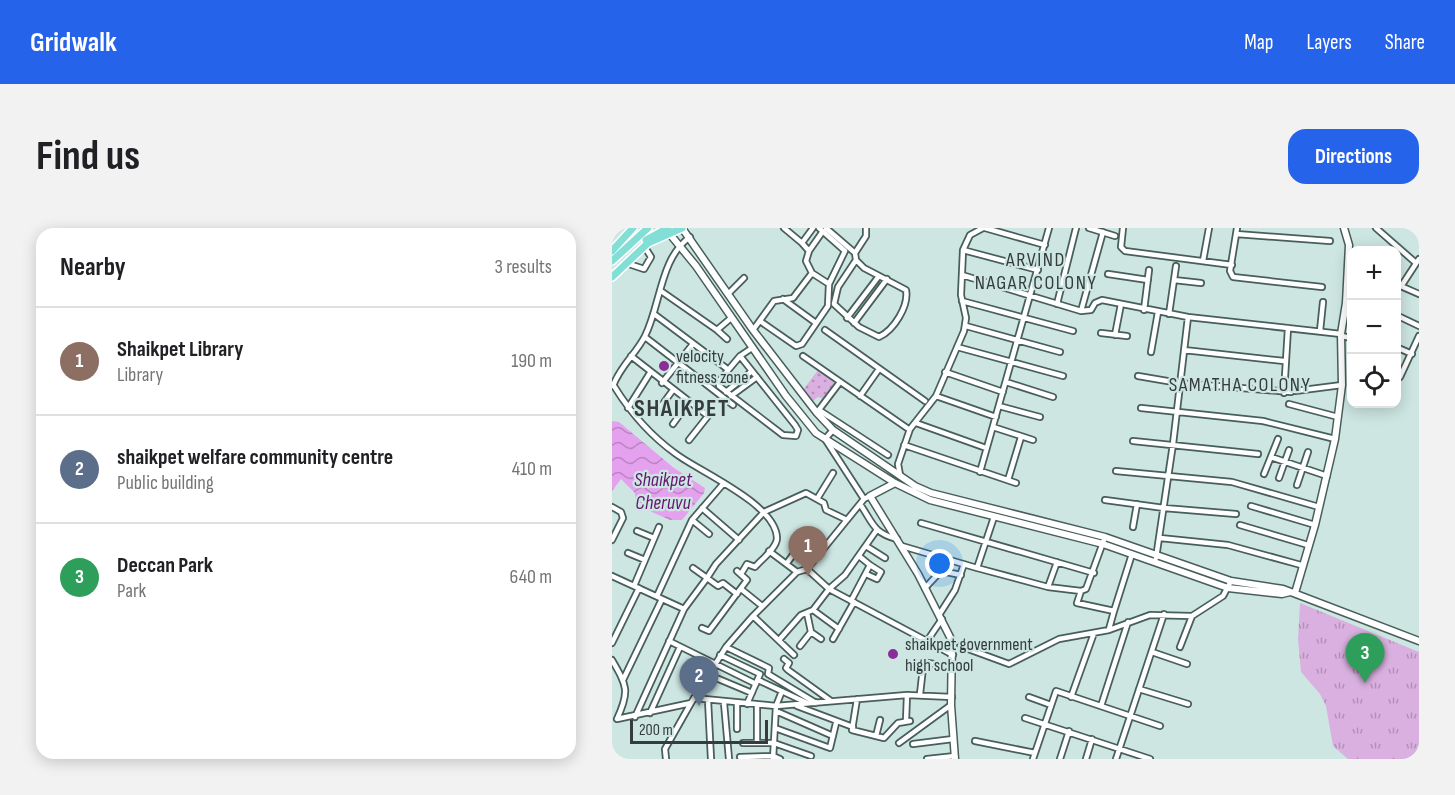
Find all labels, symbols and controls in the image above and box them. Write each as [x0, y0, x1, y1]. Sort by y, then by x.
text: Gridwalk [30, 26, 117, 59]
text: Map [1244, 30, 1273, 55]
text: Layers [1306, 30, 1352, 55]
text: Share [1385, 30, 1425, 55]
button: Directions [1288, 129, 1419, 184]
text: Find us [36, 131, 140, 182]
map controls [1347, 246, 1401, 408]
button: + [1347, 246, 1401, 300]
district label: ARVIND NAGAR COLONY [975, 248, 1097, 295]
text: Nearby [60, 252, 126, 283]
text: 3 results [495, 255, 552, 279]
button: − [1347, 300, 1401, 354]
text: Shaikpet Library [117, 336, 243, 363]
place label: velocity fitness zone [676, 346, 749, 388]
text: 1 [76, 349, 83, 373]
text: 190 m [511, 349, 552, 373]
button: locate [1347, 354, 1401, 408]
marker: velocity fitness zone [657, 359, 671, 373]
text: Library [117, 363, 163, 387]
district label: SAMATHA COLONY [1169, 373, 1311, 397]
district label: SHAIKPET [634, 394, 730, 423]
text: shaikpet welfare community centre [117, 444, 393, 471]
text: 2 [75, 457, 84, 481]
text: 410 m [512, 457, 552, 481]
water label: Shaikpet Cheruvu [634, 468, 693, 515]
text: Public building [117, 471, 214, 495]
pin: 1 [788, 526, 828, 576]
your location [925, 549, 954, 578]
text: Deccan Park [117, 552, 213, 579]
text: 3 [75, 565, 84, 589]
text: 640 m [510, 565, 552, 589]
text: Park [117, 579, 146, 603]
place label: shaikpet government high school [905, 634, 1033, 676]
pin: 3 [1346, 634, 1384, 683]
marker: shaikpet government high school [886, 647, 900, 661]
pin: 2 [680, 656, 718, 706]
scale bar [630, 717, 768, 744]
text: 200 m [639, 721, 673, 740]

